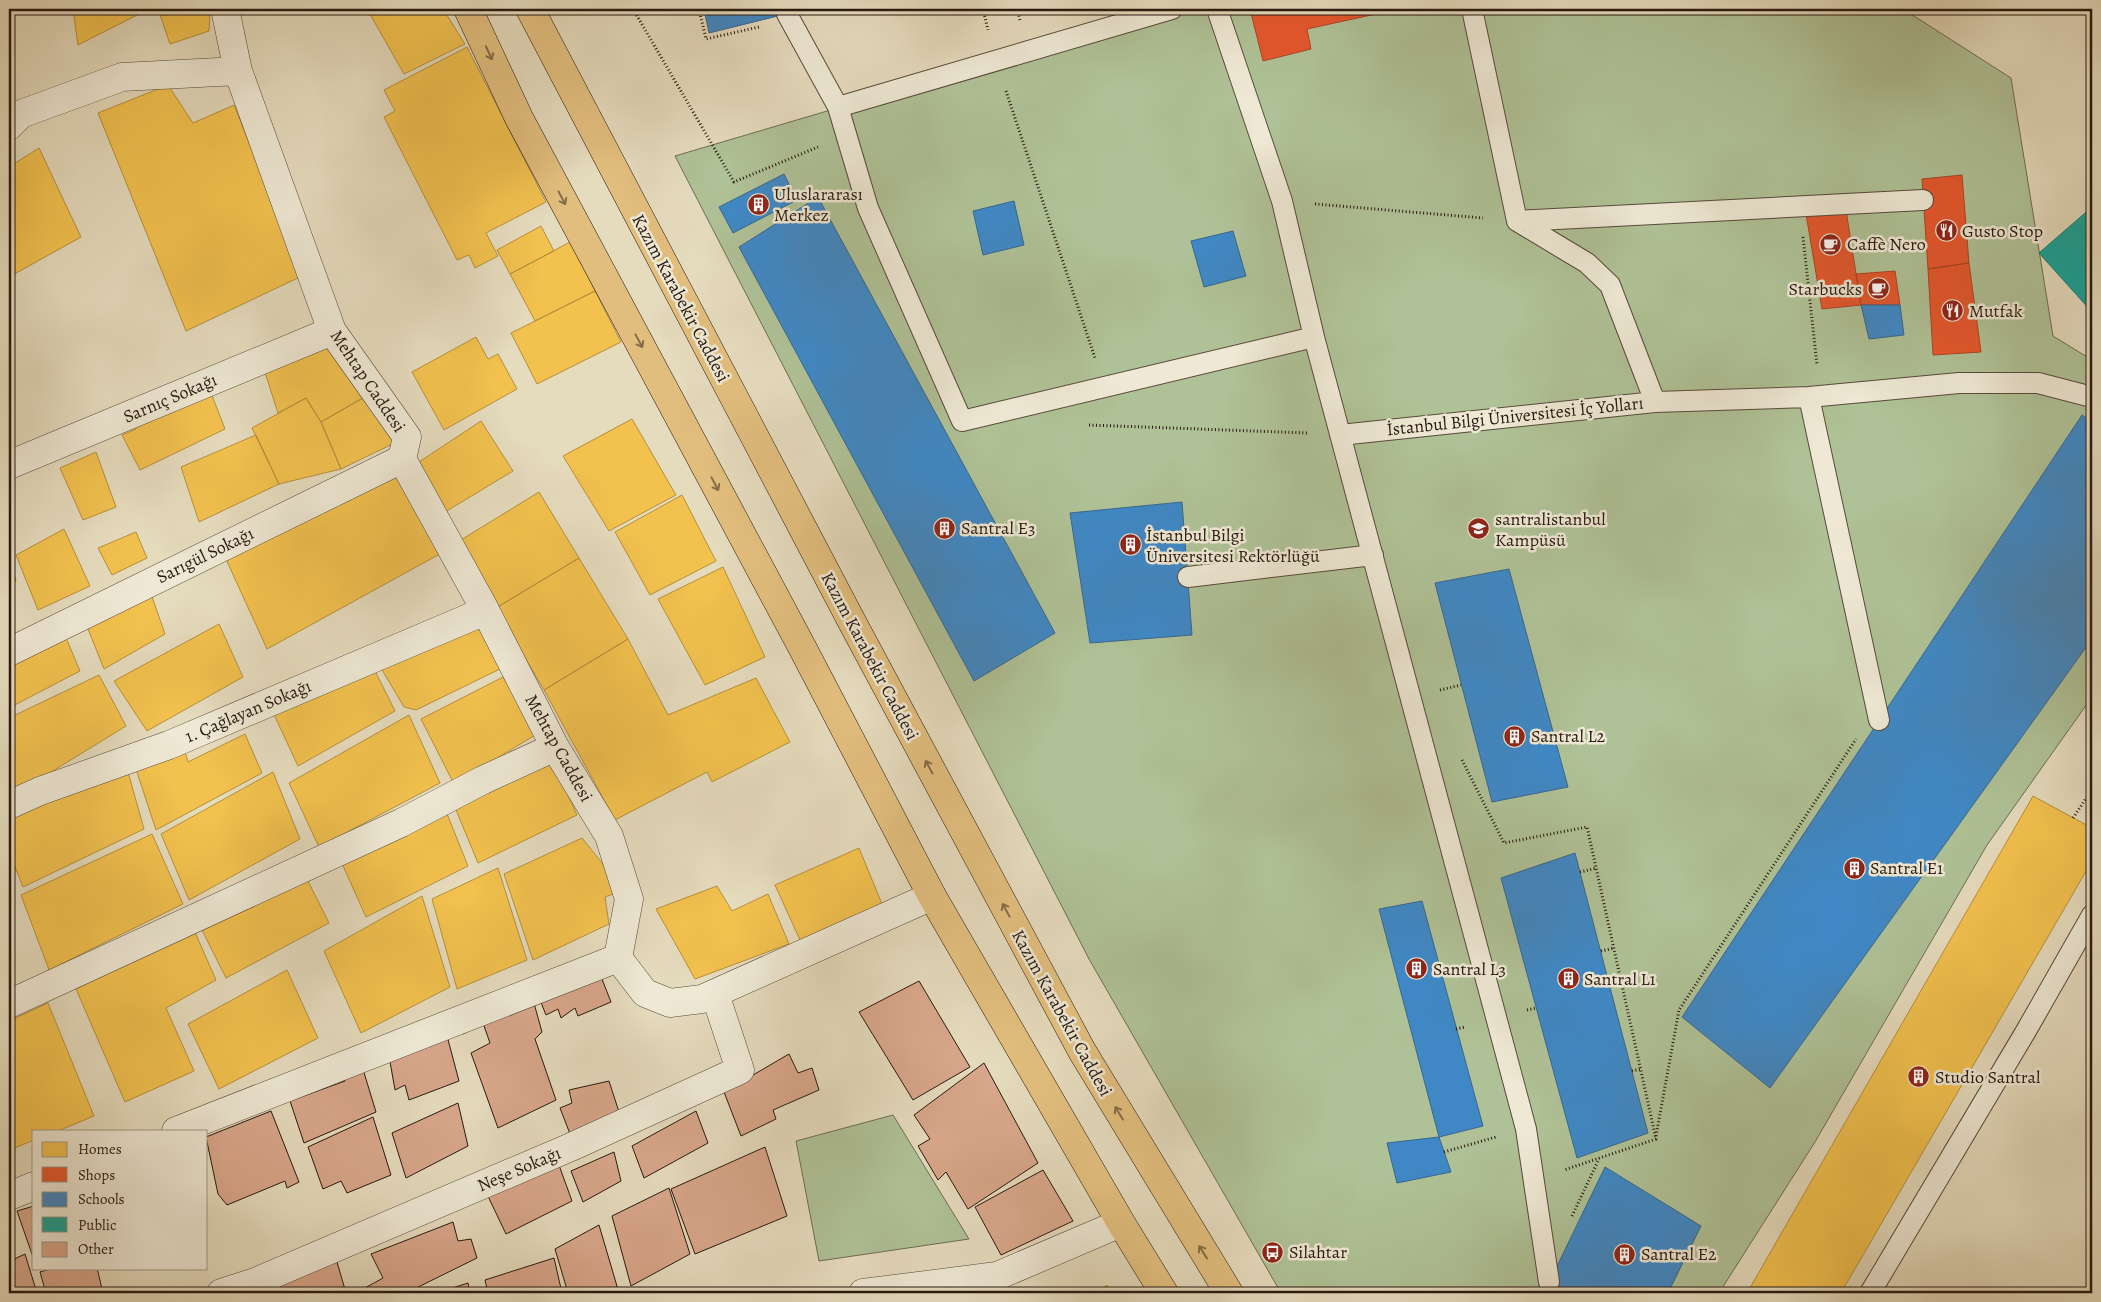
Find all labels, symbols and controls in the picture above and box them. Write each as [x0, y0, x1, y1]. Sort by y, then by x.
one-way arrow [484, 45, 494, 60]
place label: Uluslararası Merkez [774, 182, 863, 227]
one-way arrow [557, 190, 567, 205]
building icon: Uluslararası Merkez [746, 192, 770, 216]
street label: Kazım Karabekir Caddesi [626, 210, 736, 386]
restaurant icon: Gusto Stop [1934, 219, 1958, 243]
place label: Gusto Stop [1962, 219, 2043, 243]
cafe icon: Caffè Nero [1819, 232, 1843, 256]
place label: Caffè Nero [1847, 232, 1926, 256]
place label: Starbucks [1789, 277, 1862, 301]
cafe icon: Starbucks [1866, 277, 1890, 301]
restaurant icon: Mutfak [1941, 299, 1965, 323]
place label: Mutfak [1969, 299, 2023, 323]
street label: Mehtap Caddesi [325, 325, 411, 437]
one-way arrow [635, 333, 644, 348]
street label: Sarnıç Sokağı [119, 367, 221, 429]
street label: İstanbul Bilgi Üniversitesi İç Yolları [1385, 391, 1645, 441]
one-way arrow [710, 477, 720, 492]
place label: santralistanbul Kampüsü [1495, 507, 1606, 552]
building icon: Santral E3 [933, 516, 957, 540]
place label: Santral E3 [961, 516, 1036, 540]
school or university icon: santralistanbul Kampüsü [1467, 517, 1491, 541]
street label: Sarıgül Sokağı [152, 521, 258, 589]
place label: İstanbul Bilgi Üniversitesi Rektörlüğü [1146, 523, 1320, 568]
building icon: İstanbul Bilgi Üniversitesi Rektörlüğü [1118, 533, 1142, 557]
street label: Kazım Karabekir Caddesi [815, 568, 925, 744]
street label: 1. Çağlayan Sokağı [181, 674, 315, 748]
street label: Mehtap Caddesi [520, 690, 598, 806]
building icon: Santral L2 [1503, 724, 1527, 748]
place label: Santral L2 [1531, 724, 1606, 748]
one-way arrow [924, 759, 934, 774]
building icon: Santral E1 [1842, 856, 1866, 880]
place label: Santral E1 [1870, 856, 1943, 880]
one-way arrow [1000, 903, 1010, 918]
street label: Kazım Karabekir Caddesi [1006, 925, 1118, 1101]
building icon: Santral L3 [1405, 957, 1429, 981]
place label: Santral L3 [1433, 957, 1506, 981]
building icon: Santral L1 [1556, 967, 1580, 991]
place label: Santral L1 [1584, 967, 1656, 991]
building icon: Studio Santral [1907, 1065, 1931, 1089]
place label: Studio Santral [1935, 1065, 2041, 1089]
one-way arrow [1113, 1106, 1123, 1120]
legend [32, 1130, 208, 1270]
text: Homes [78, 1139, 122, 1159]
street label: Neşe Sokağı [473, 1141, 565, 1197]
text: Shops [78, 1165, 115, 1185]
text: Schools [78, 1189, 125, 1209]
text: Public [78, 1215, 116, 1235]
text: Other [78, 1239, 114, 1259]
bus stop icon: Silahtar [1261, 1240, 1285, 1264]
place label: Silahtar [1289, 1240, 1347, 1264]
building icon: Santral E2 [1613, 1242, 1637, 1266]
place label: Santral E2 [1641, 1242, 1717, 1266]
one-way arrow [1198, 1245, 1208, 1259]

